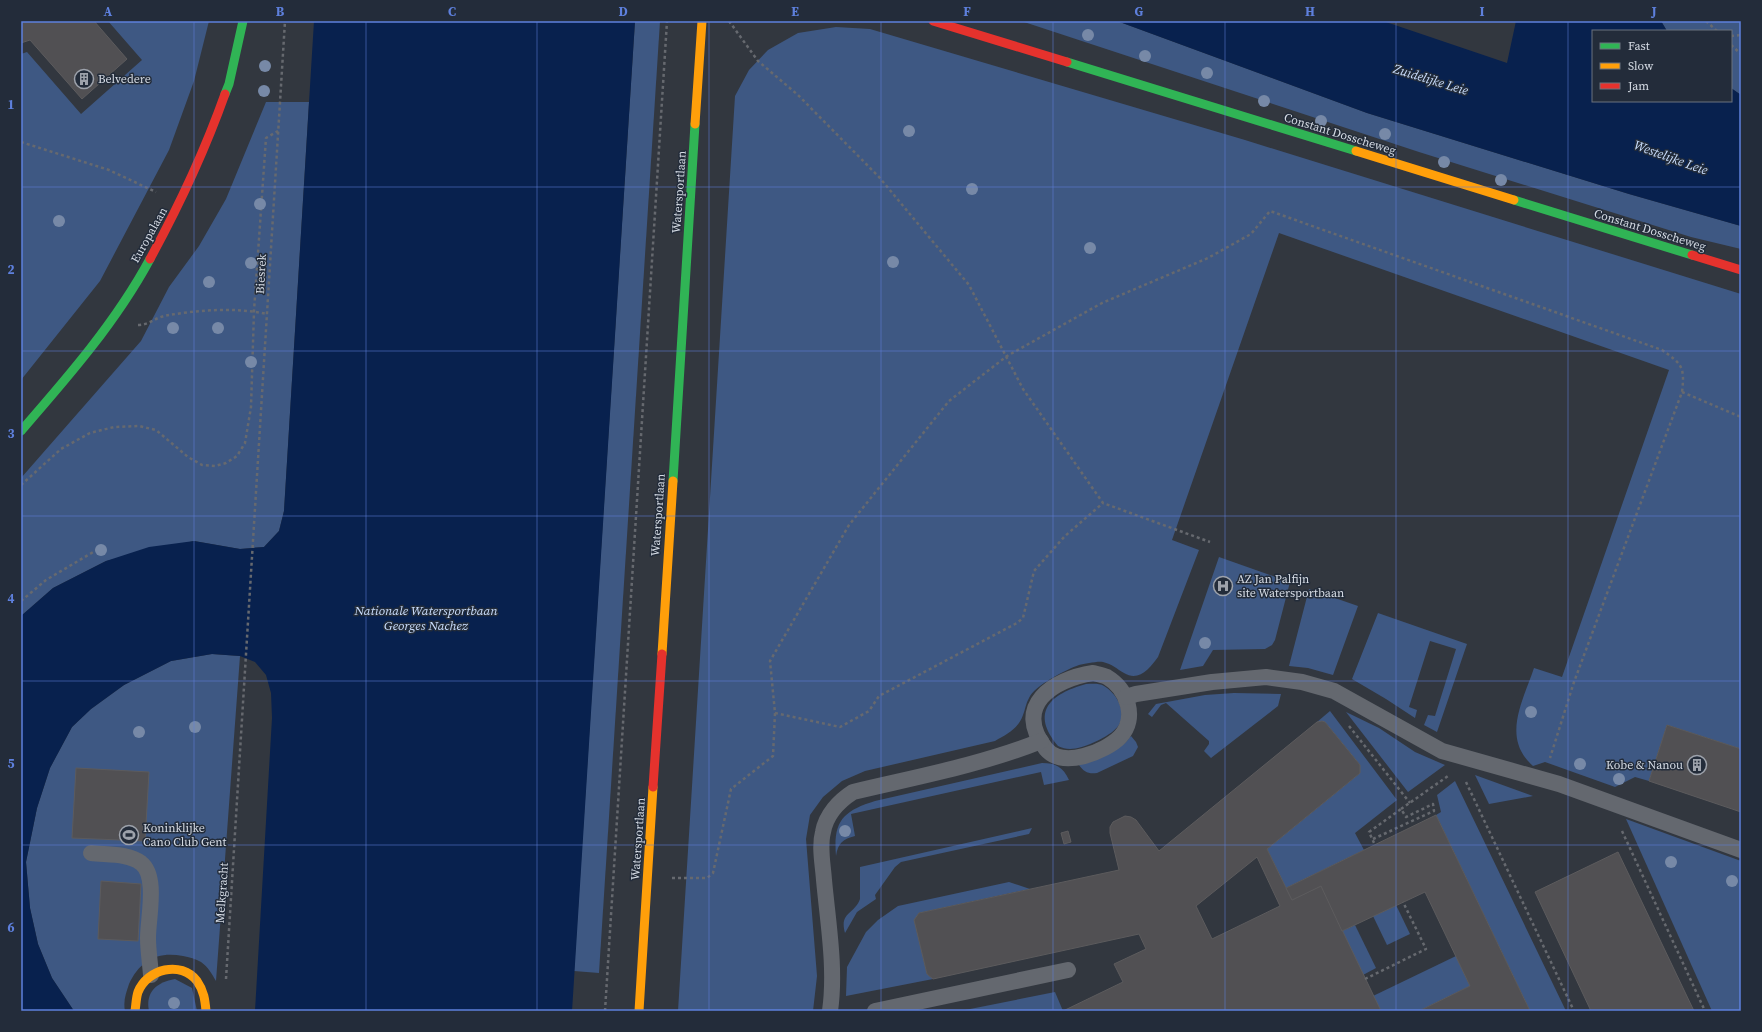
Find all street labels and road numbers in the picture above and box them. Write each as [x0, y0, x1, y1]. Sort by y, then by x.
street label: Constant Dosscheweg [1282, 109, 1398, 159]
street label: Watersportlaan [668, 150, 690, 234]
street label: Europalaan [127, 204, 171, 266]
street label: Constant Dosscheweg [1592, 205, 1708, 255]
street label: Biesrek [252, 253, 270, 294]
street label: Watersportlaan [647, 473, 669, 557]
street label: Watersportlaan [627, 797, 649, 881]
street label: Melkgracht [212, 862, 232, 924]

